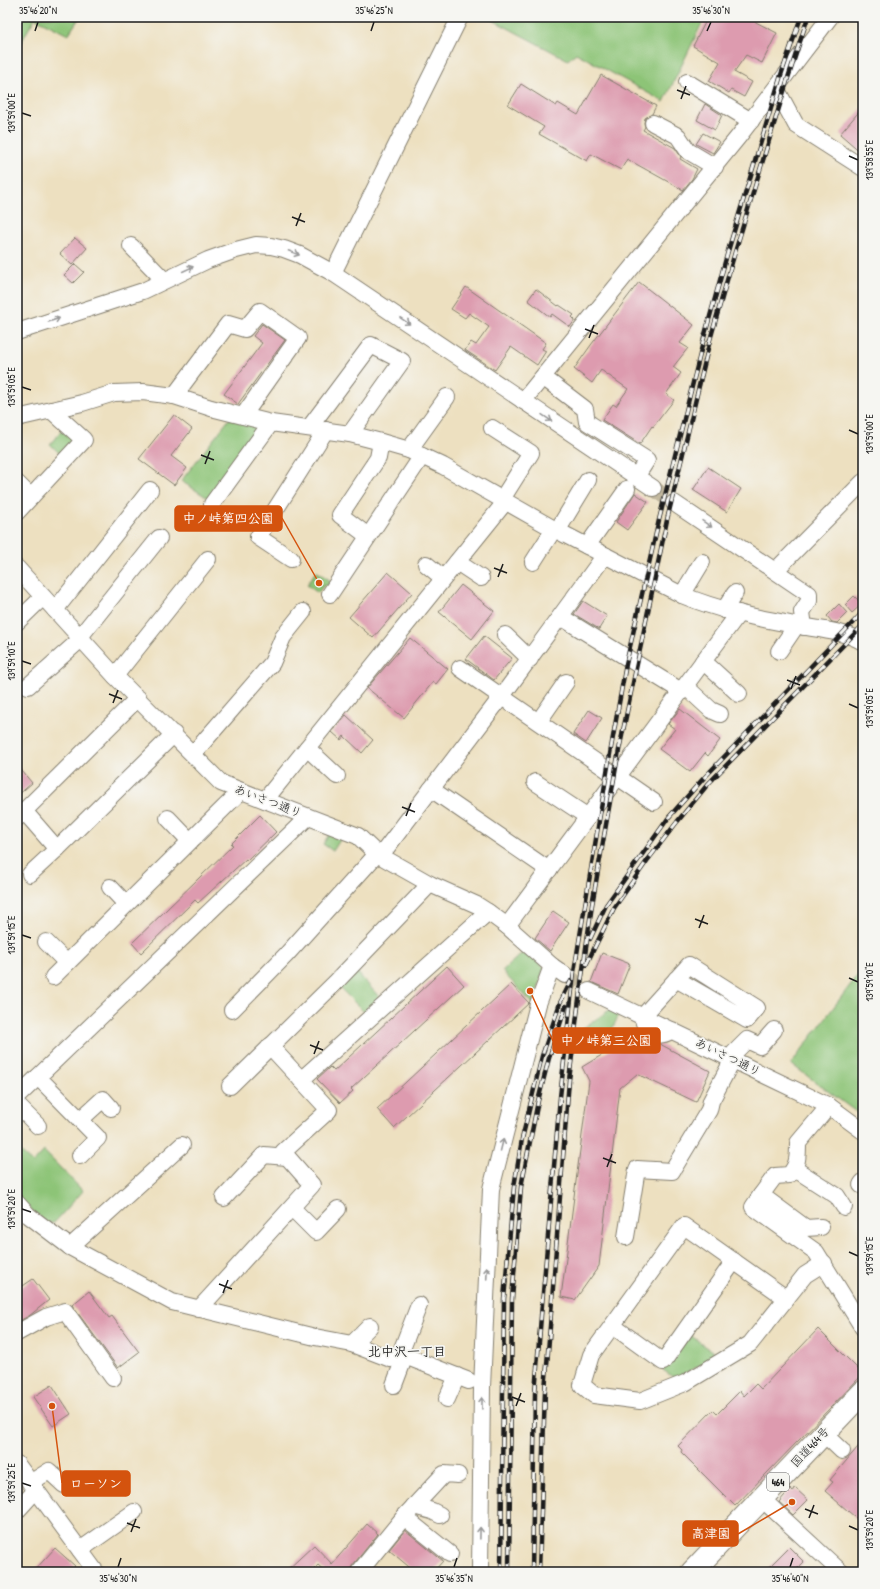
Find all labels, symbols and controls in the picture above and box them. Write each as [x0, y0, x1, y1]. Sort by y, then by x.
text: 35°46'20"N [19, 4, 57, 17]
text: 35°46'25"N [355, 4, 393, 17]
text: 35°46'30"N [692, 4, 730, 17]
text: 139°59'00"E [5, 92, 18, 133]
text: 139°58'55"E [863, 139, 876, 180]
one-way arrow [288, 249, 300, 257]
one-way arrow [182, 265, 194, 272]
one-way arrow [48, 316, 60, 324]
one-way arrow [399, 317, 410, 325]
text: 139°59'05"E [5, 367, 18, 407]
text: 139°59'00"E [863, 413, 876, 454]
one-way arrow [541, 414, 552, 422]
callout: 中ノ峠第四公園 [175, 506, 282, 531]
text: 中ノ峠第四公園 [182, 509, 274, 527]
one-way arrow [701, 520, 712, 528]
text: 139°59'10"E [5, 641, 18, 681]
text: 139°59'05"E [863, 688, 876, 728]
street label: あいさつ通り [232, 780, 305, 821]
text: 139°59'15"E [5, 915, 18, 954]
text: 139°59'10"E [863, 962, 876, 1002]
callout: 中ノ峠第三公園 [553, 1028, 660, 1053]
text: 中ノ峠第三公園 [560, 1031, 652, 1049]
street label: あいさつ通り [692, 1033, 764, 1080]
one-way arrow [499, 1138, 507, 1151]
text: 139°59'20"E [5, 1188, 18, 1229]
text: 139°59'15"E [863, 1236, 876, 1275]
one-way arrow [484, 1267, 491, 1280]
district label: 北中沢一丁目 [368, 1342, 446, 1360]
one-way arrow [478, 1397, 486, 1410]
street label: 国道464号 [786, 1423, 833, 1471]
text: 139°59'25"E [5, 1462, 18, 1503]
callout: ローソン [62, 1471, 130, 1496]
road number: 464 [767, 1473, 789, 1491]
text: ローソン [70, 1474, 122, 1492]
text: 139°59'20"E [863, 1509, 876, 1550]
callout: 高津園 [683, 1521, 738, 1546]
text: 高津園 [691, 1524, 731, 1542]
one-way arrow [476, 1527, 484, 1540]
text: 35°46'30"N [99, 1572, 137, 1585]
text: 35°46'35"N [435, 1572, 473, 1585]
text: 35°46'40"N [772, 1572, 809, 1585]

